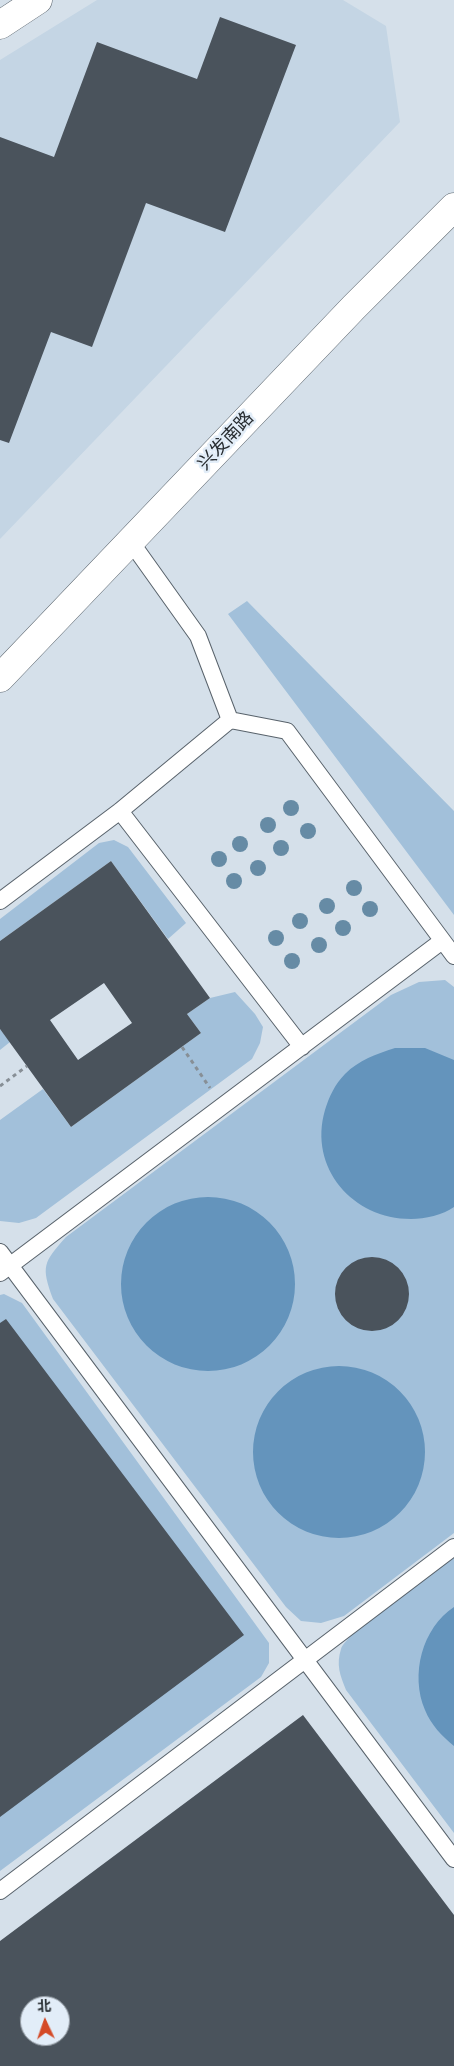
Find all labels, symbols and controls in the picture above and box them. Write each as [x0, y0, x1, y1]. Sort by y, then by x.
street label: 兴发南路 [194, 407, 258, 475]
north arrow [20, 1996, 70, 2046]
text: 北 [37, 1998, 52, 2015]

